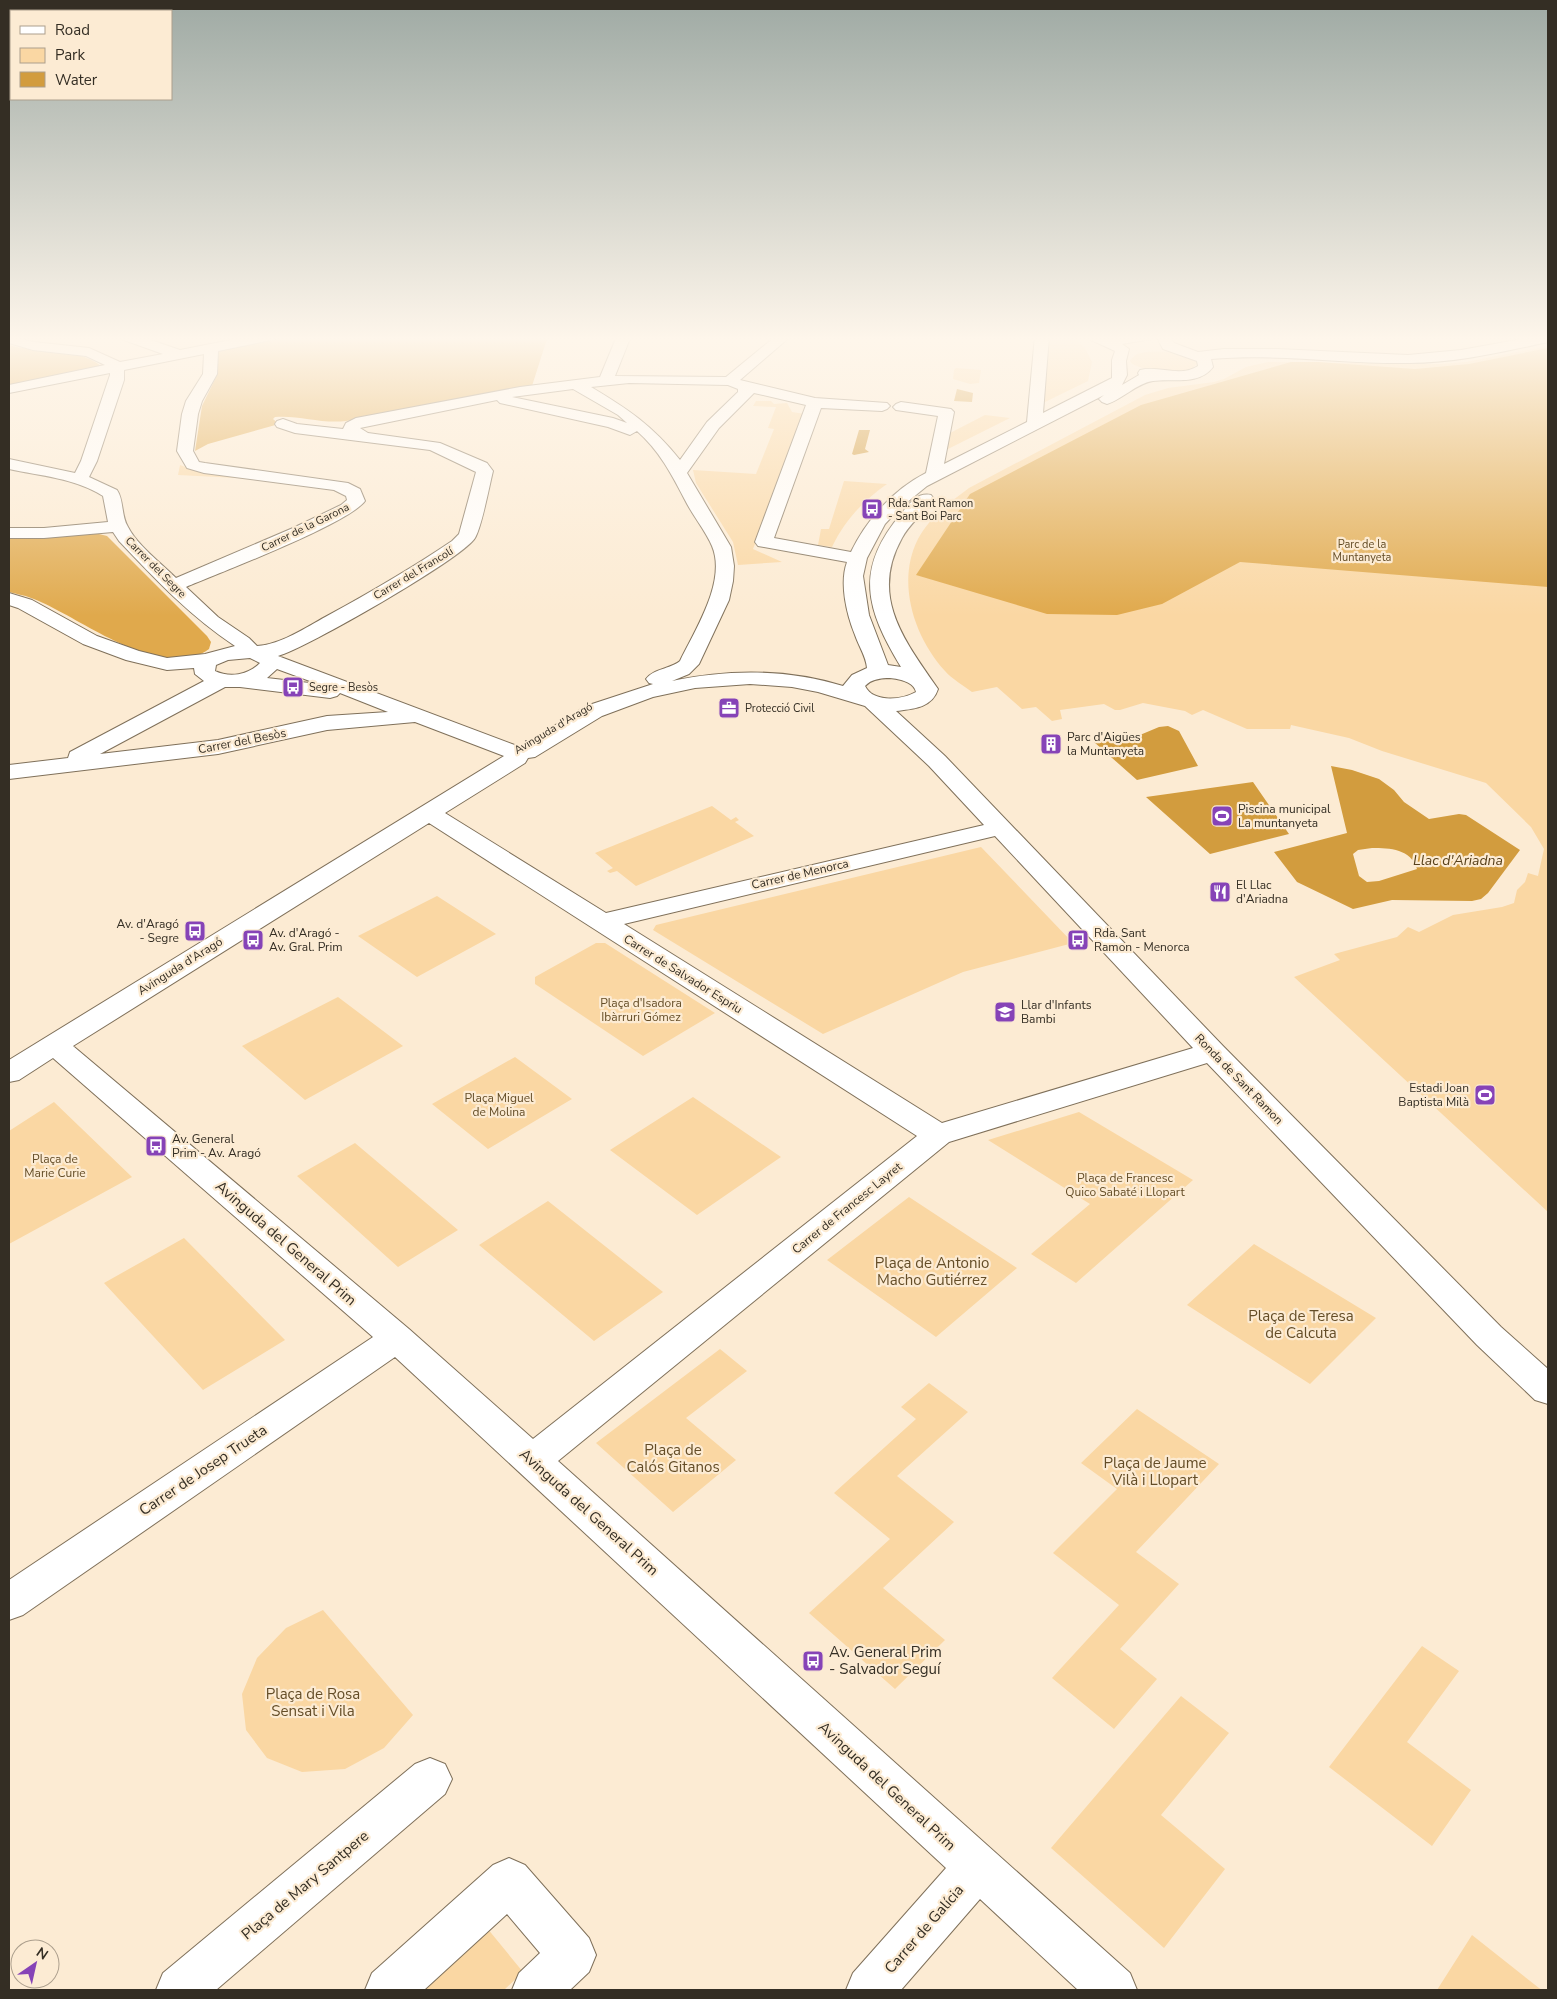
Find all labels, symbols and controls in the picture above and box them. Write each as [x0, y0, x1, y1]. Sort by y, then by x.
legend [10, 10, 172, 100]
text: Road [55, 20, 90, 40]
text: Park [55, 45, 85, 65]
text: Water [55, 70, 98, 90]
place label: Rda. Sant Ramon - Sant Boi Parc [888, 496, 973, 524]
bus stop icon: Rda. Sant Ramon - Sant Boi Parc [860, 497, 884, 521]
street label: Carrer de la Garona [259, 500, 352, 555]
street label: Carrer del Segre [122, 534, 190, 601]
park label: Parc de la Muntanyeta [1333, 537, 1392, 565]
street label: Carrer del Francolí [371, 543, 457, 603]
bus stop icon: Segre - Besòs [281, 675, 305, 699]
place label: Segre - Besòs [309, 680, 378, 695]
office icon: Protecció Civil [717, 696, 741, 720]
street label: Avinguda d'Aragó [511, 699, 595, 758]
place label: Protecció Civil [745, 701, 815, 716]
street label: Carrer del Besòs [197, 725, 288, 757]
place label: Parc d'Aigües la Muntanyeta [1067, 729, 1144, 759]
building icon: Parc d'Aigües la Muntanyeta [1039, 732, 1063, 756]
place label: Piscina municipal La muntanyeta [1238, 801, 1331, 831]
sports icon: Piscina municipal La muntanyeta [1210, 804, 1234, 828]
water label: Llac d'Ariadna [1413, 851, 1503, 870]
street label: Carrer de Menorca [750, 855, 850, 893]
place label: El Llac d'Ariadna [1236, 877, 1288, 907]
restaurant icon: El Llac d'Ariadna [1208, 880, 1232, 904]
place label: Av. d'Aragó - Segre [116, 916, 179, 946]
bus stop icon: Av. d'Aragó - Segre [183, 919, 207, 943]
place label: Av. d'Aragó - Av. Gral. Prim [269, 925, 342, 955]
place label: Rda. Sant Ramon - Menorca [1094, 925, 1190, 955]
bus stop icon: Av. d'Aragó - Av. Gral. Prim [241, 928, 265, 952]
bus stop icon: Rda. Sant Ramon - Menorca [1066, 928, 1090, 952]
street label: Carrer de Salvador Espriu [621, 931, 745, 1017]
street label: Avinguda d'Aragó [135, 933, 226, 999]
park label: Plaça d'Isadora Ibàrruri Gómez [600, 995, 682, 1025]
place label: Llar d'Infants Bambi [1021, 997, 1092, 1027]
school or university icon: Llar d'Infants Bambi [993, 1000, 1017, 1024]
street label: Ronda de Sant Ramon [1191, 1030, 1287, 1128]
place label: Estadi Joan Baptista Milà [1398, 1080, 1469, 1110]
sports icon: Estadi Joan Baptista Milà [1473, 1083, 1497, 1107]
park label: Plaça Miguel de Molina [464, 1090, 534, 1120]
place label: Av. General Prim - Av. Aragó [172, 1131, 261, 1161]
bus stop icon: Av. General Prim - Av. Aragó [144, 1134, 168, 1158]
park label: Plaça de Marie Curie [24, 1151, 86, 1181]
street label: Carrer de Francesc Layret [789, 1158, 906, 1257]
park label: Plaça de Francesc Quico Sabaté i Llopart [1065, 1170, 1185, 1200]
street label: Avinguda del General Prim [211, 1176, 361, 1310]
park label: Plaça de Antonio Macho Gutiérrez [875, 1253, 989, 1290]
park label: Plaça de Teresa de Calcuta [1248, 1306, 1354, 1343]
street label: Carrer de Josep Trueta [135, 1420, 271, 1520]
park label: Plaça de Calós Gitanos [626, 1440, 720, 1477]
street label: Avinguda del General Prim [515, 1444, 663, 1580]
park label: Plaça de Jaume Vilà i Llopart [1103, 1453, 1207, 1490]
place label: Av. General Prim - Salvador Seguí [829, 1642, 942, 1679]
bus stop icon: Av. General Prim - Salvador Seguí [801, 1649, 825, 1673]
park label: Plaça de Rosa Sensat i Vila [266, 1684, 360, 1721]
street label: Avinguda del General Prim [814, 1717, 960, 1855]
street label: Plaça de Mary Santpere [237, 1826, 373, 1944]
street label: Carrer de Galícia [880, 1880, 968, 1978]
north arrow [10, 1939, 60, 1989]
text: N [32, 1943, 52, 1964]

